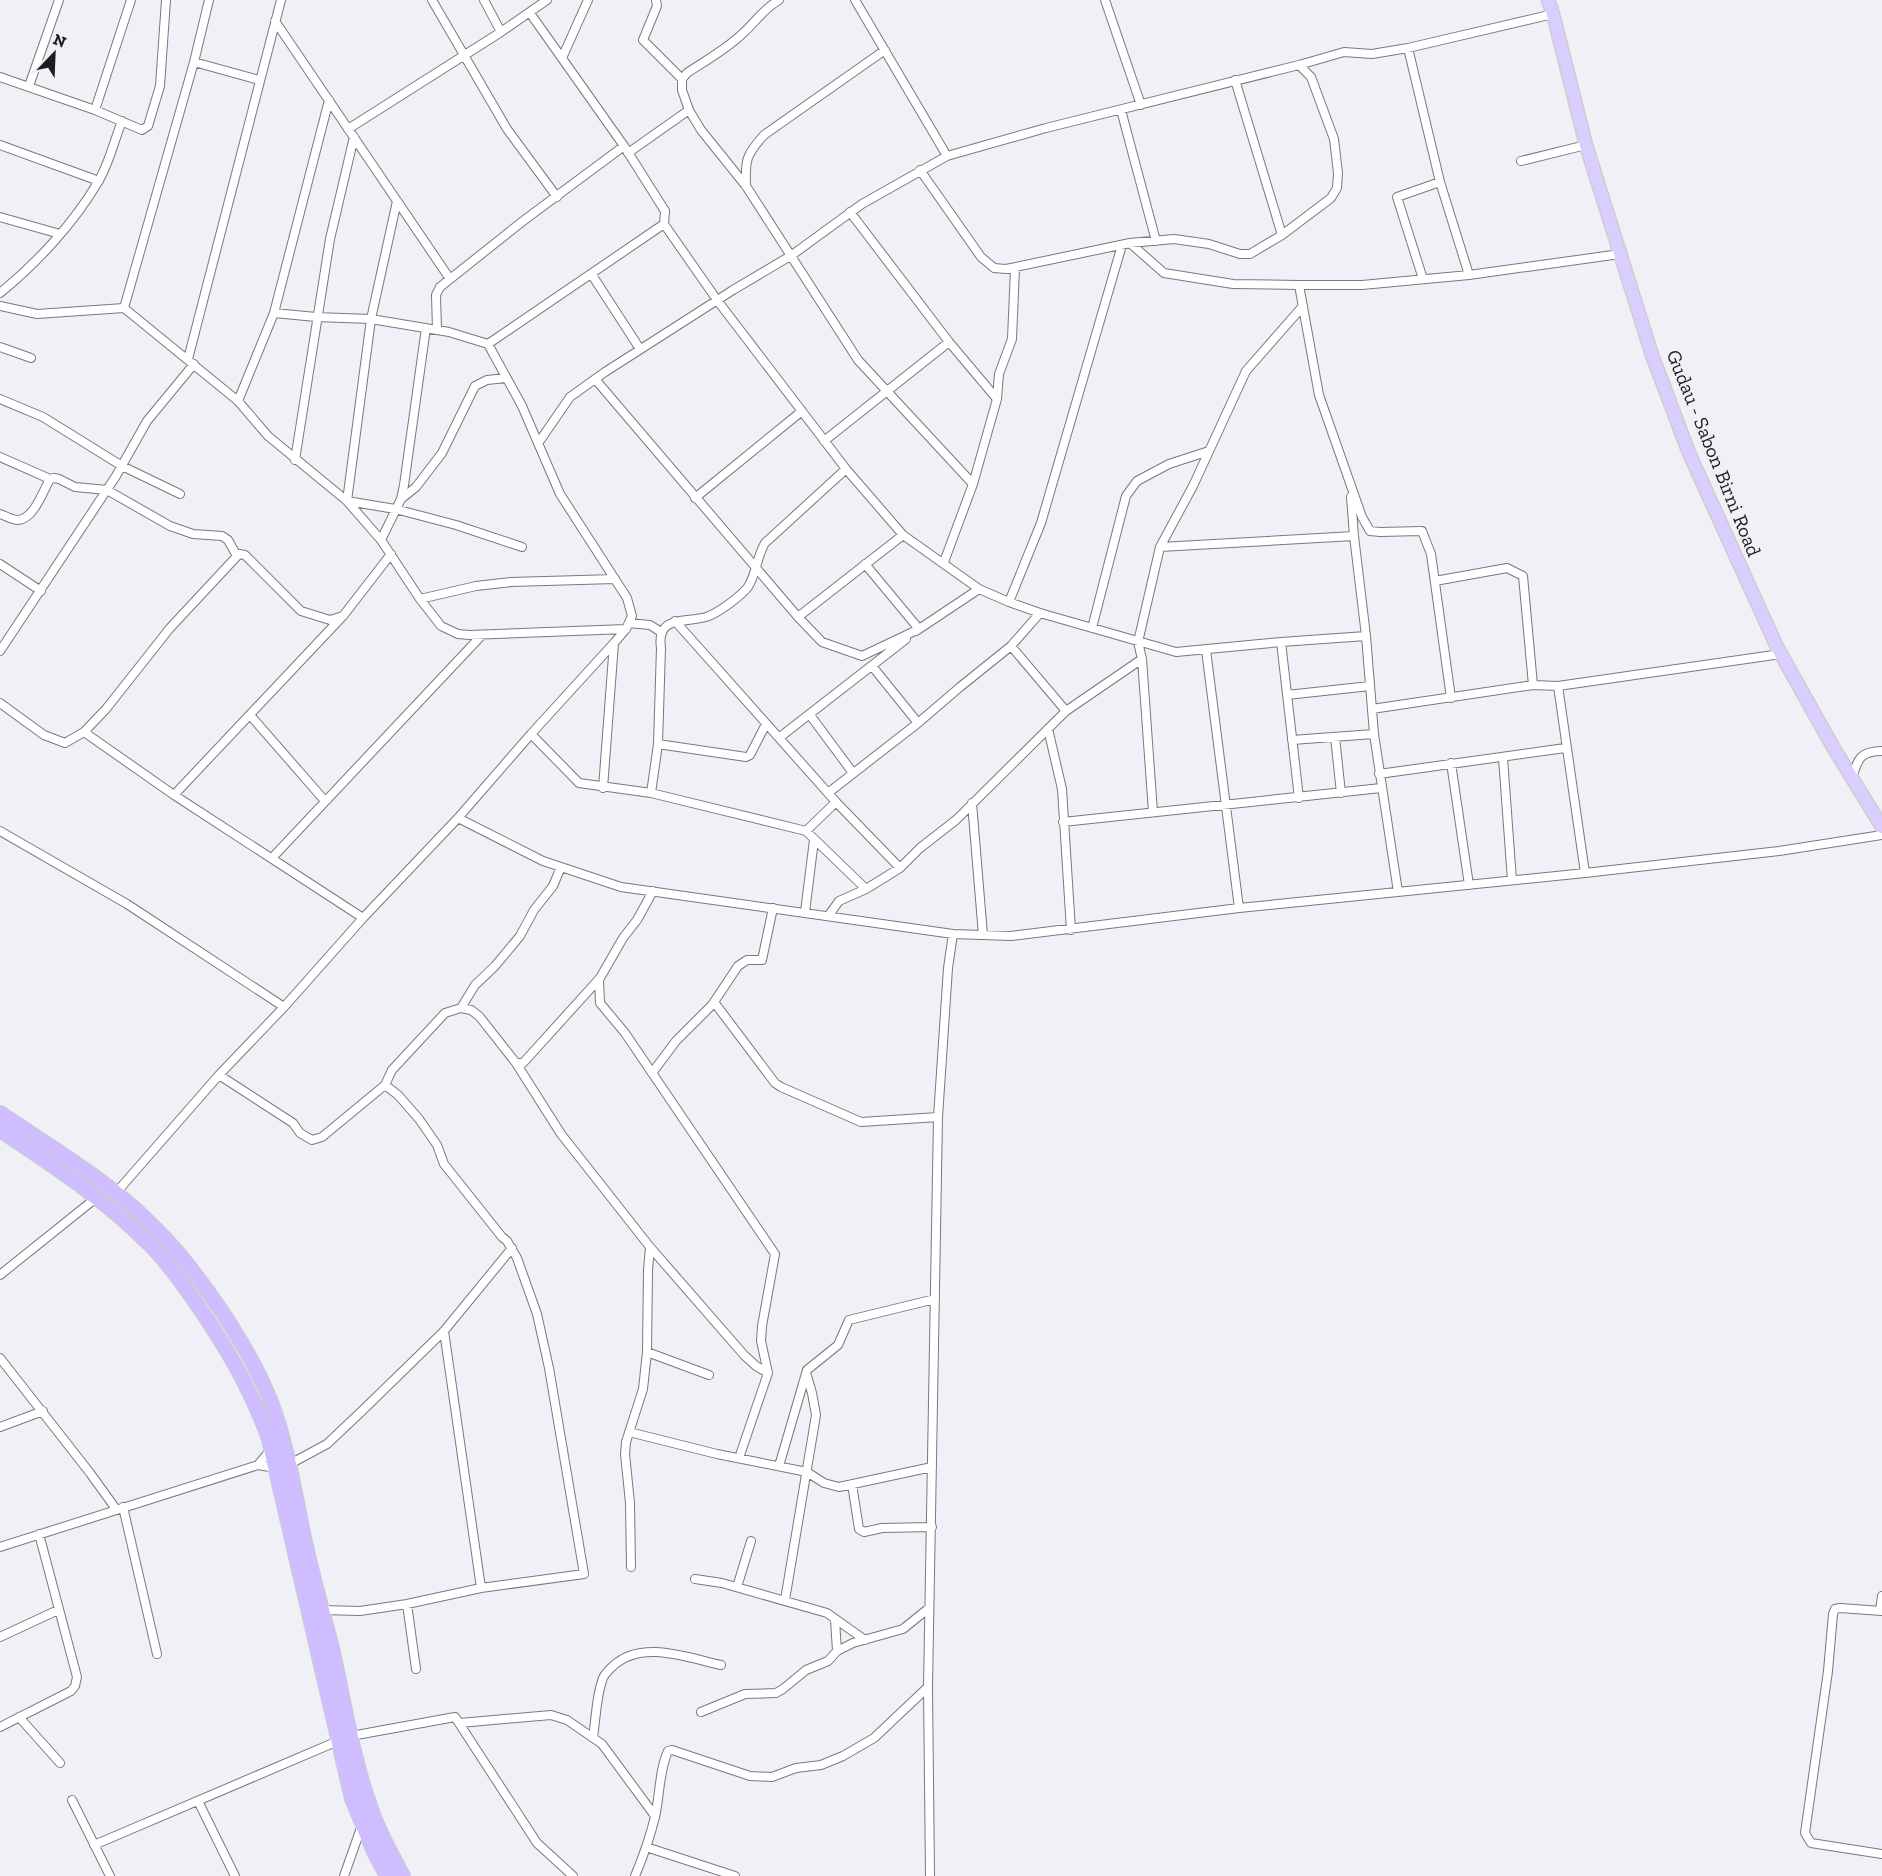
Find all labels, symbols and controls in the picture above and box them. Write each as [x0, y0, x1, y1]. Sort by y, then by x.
north arrow [24, 24, 84, 84]
text: N [50, 30, 69, 52]
street label: Gudau - Sabon Birni Road [1662, 346, 1767, 560]

